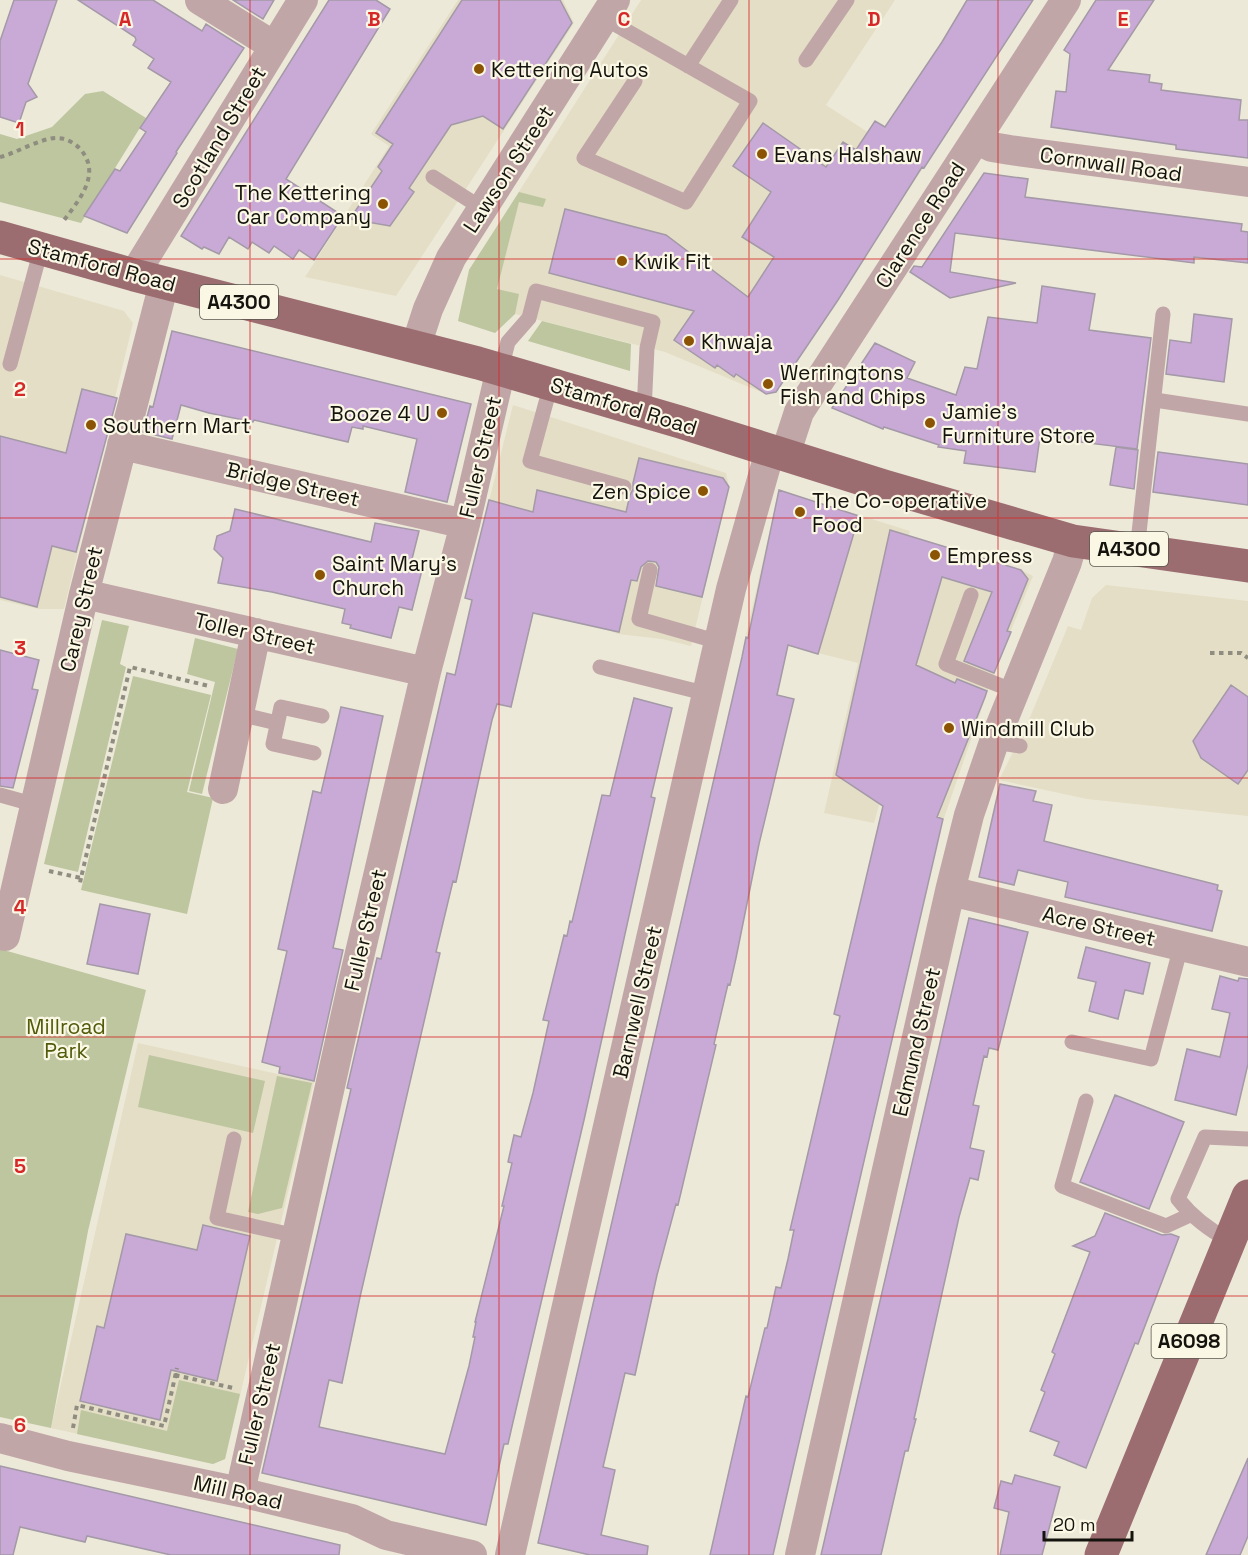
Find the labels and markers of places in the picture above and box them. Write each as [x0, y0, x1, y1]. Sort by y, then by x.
place label: Kettering Autos [491, 56, 649, 83]
marker: Kettering Autos [472, 62, 486, 76]
place label: Evans Halshaw [774, 141, 922, 168]
marker: Evans Halshaw [755, 147, 769, 161]
place label: The Kettering Car Company [235, 179, 371, 230]
marker: The Kettering Car Company [376, 197, 390, 211]
place label: Kwik Fit [634, 248, 711, 275]
marker: Kwik Fit [615, 254, 629, 268]
place label: Khwaja [701, 328, 773, 355]
marker: Khwaja [682, 334, 696, 348]
place label: Werringtons Fish and Chips [780, 359, 926, 410]
marker: Werringtons Fish and Chips [761, 377, 775, 391]
place label: Jamie's Furniture Store [942, 398, 1095, 449]
place label: Booze 4 U [330, 400, 430, 427]
marker: Booze 4 U [435, 406, 449, 420]
place label: Southern Mart [103, 412, 251, 439]
marker: Jamie's Furniture Store [923, 416, 937, 430]
marker: Southern Mart [84, 418, 98, 432]
place label: Zen Spice [592, 478, 691, 505]
marker: Zen Spice [696, 484, 710, 498]
place label: The Co-operative Food [812, 487, 987, 538]
marker: The Co-operative Food [793, 505, 807, 519]
place label: Empress [947, 542, 1033, 569]
marker: Empress [928, 548, 942, 562]
place label: Saint Mary's Church [332, 550, 457, 601]
marker: Saint Mary's Church [313, 568, 327, 582]
place label: Windmill Club [961, 715, 1095, 742]
marker: Windmill Club [942, 721, 956, 735]

